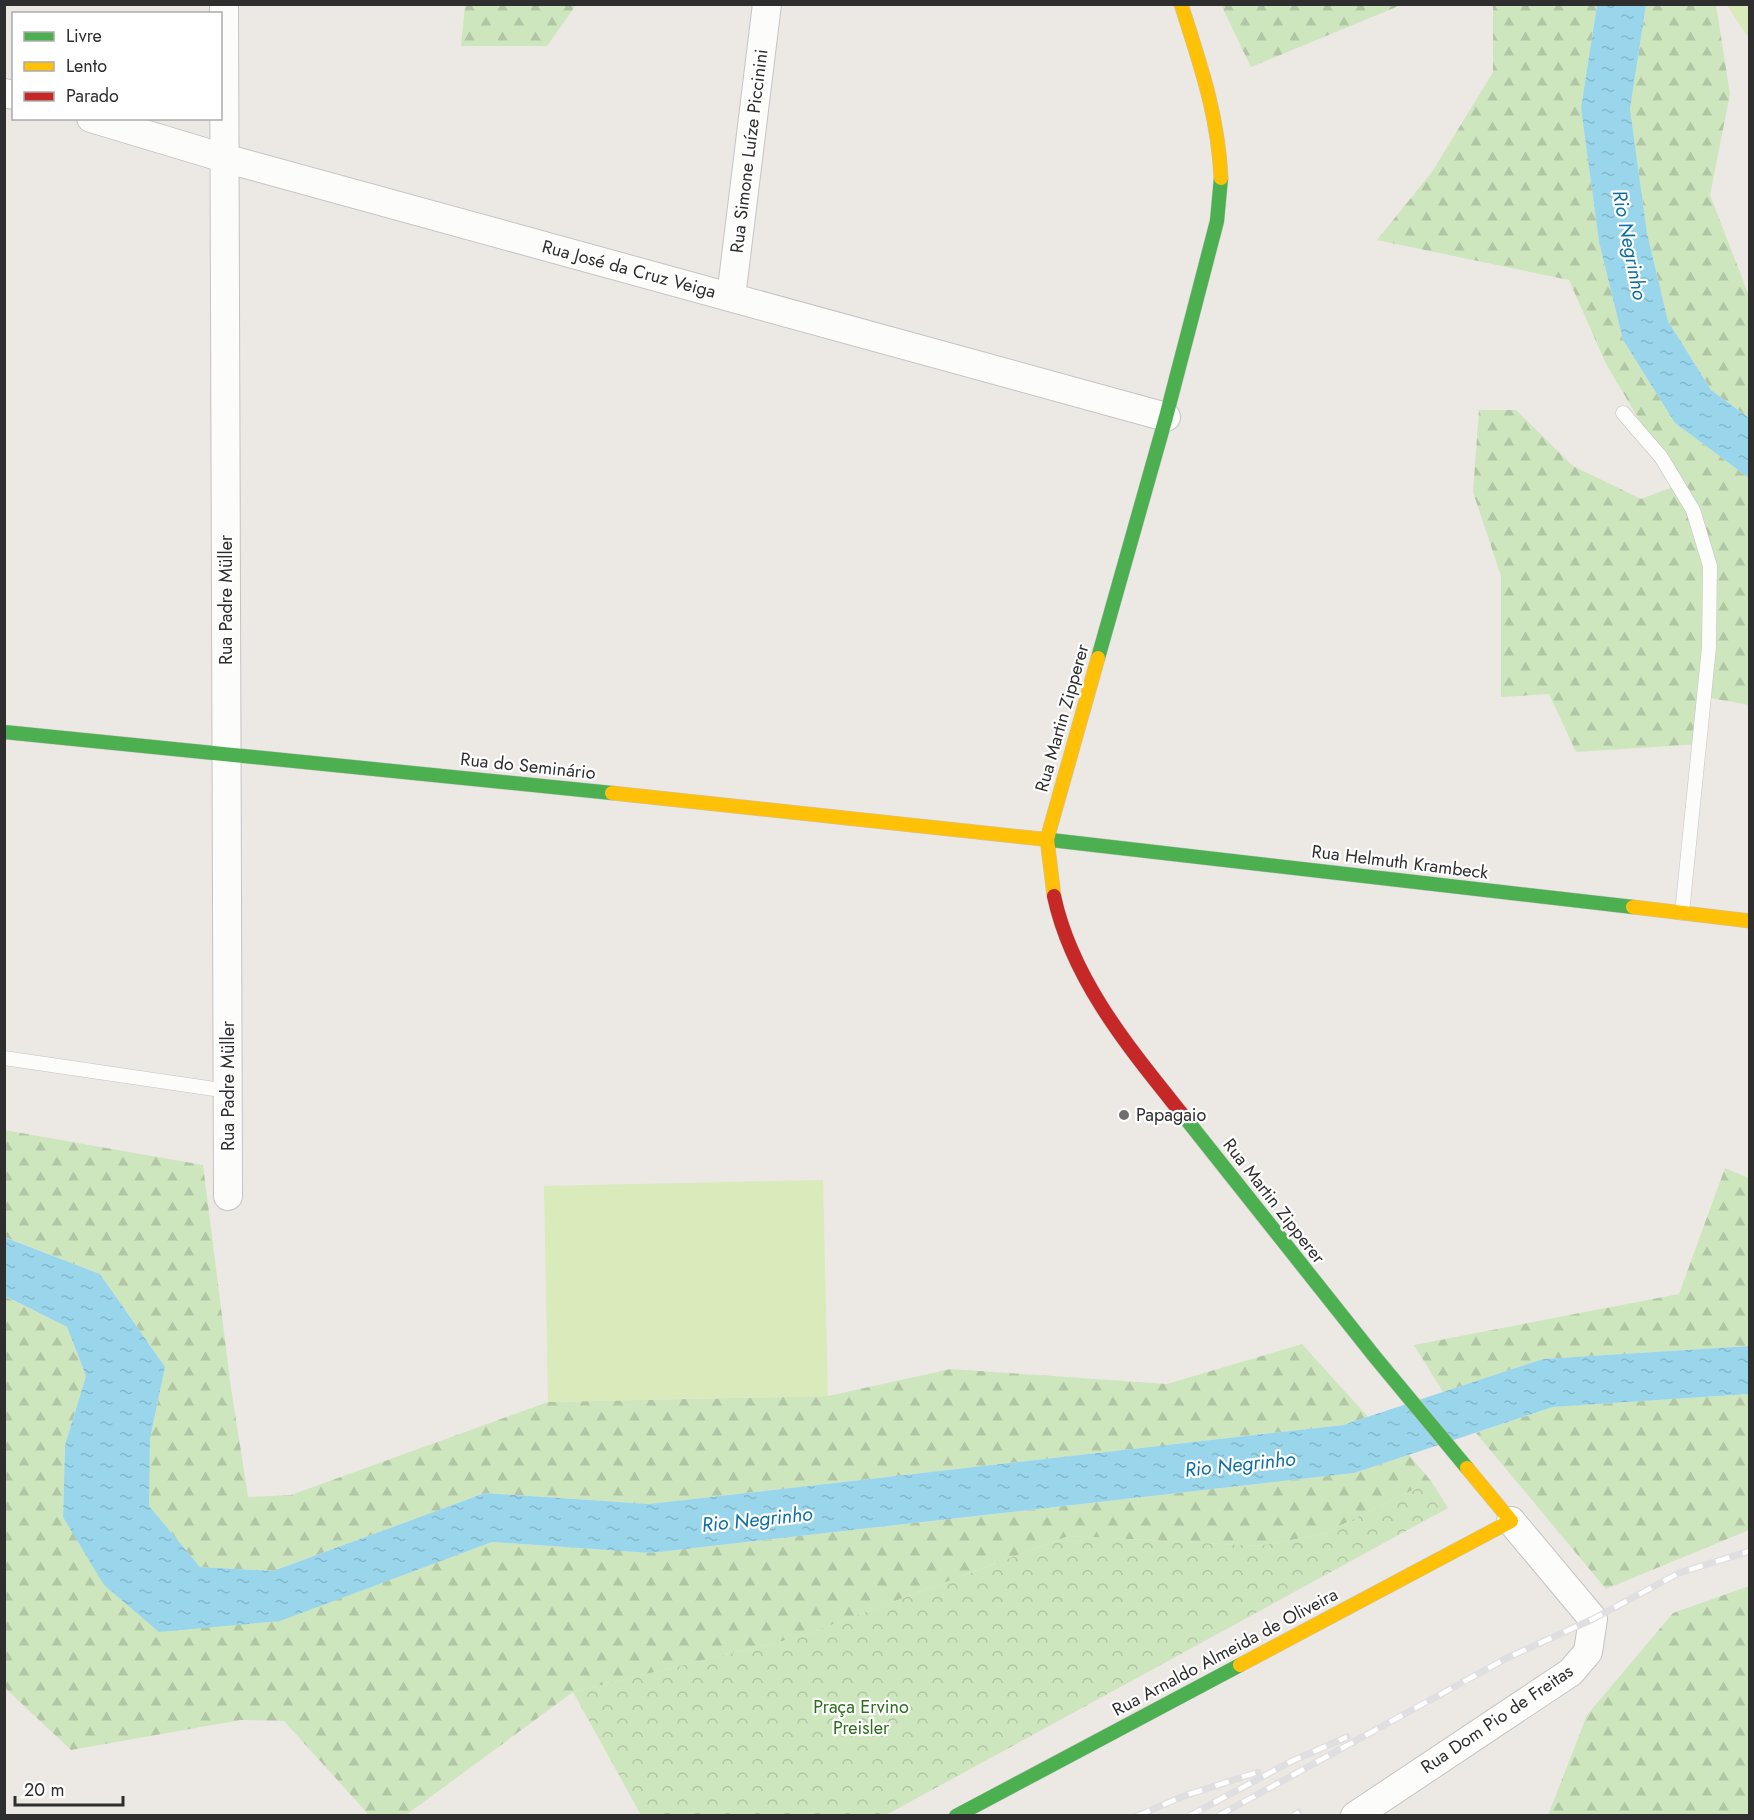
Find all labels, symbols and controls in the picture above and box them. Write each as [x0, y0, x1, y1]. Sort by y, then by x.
legend [12, 12, 222, 120]
text: Livre [66, 23, 102, 49]
street label: Rua Simone Luíze Piccinini [724, 47, 774, 255]
text: Lento [66, 53, 107, 79]
text: Parado [66, 83, 119, 109]
water label: Rio Negrinho [1605, 188, 1654, 303]
street label: Rua José da Cruz Veiga [539, 233, 719, 305]
street label: Rua Padre Müller [213, 534, 239, 665]
street label: Rua Martin Zipperer [1028, 640, 1096, 795]
street label: Rua do Seminário [459, 746, 597, 786]
street label: Rua Helmuth Krambeck [1310, 838, 1490, 886]
street label: Rua Padre Müller [215, 1020, 241, 1151]
place label: Papagaio [1136, 1102, 1206, 1128]
marker: Papagaio [1117, 1108, 1131, 1122]
street label: Rua Martin Zipperer [1217, 1133, 1332, 1270]
water label: Rio Negrinho [1183, 1444, 1297, 1485]
water label: Rio Negrinho [700, 1499, 814, 1540]
street label: Rua Arnaldo Almeida de Oliveira [1108, 1581, 1342, 1723]
street label: Rua Dom Pio de Freitas [1416, 1658, 1578, 1780]
park label: Praça Ervino Preisler [813, 1694, 909, 1741]
scale bar [15, 1769, 123, 1807]
text: 20 m [24, 1777, 64, 1803]

